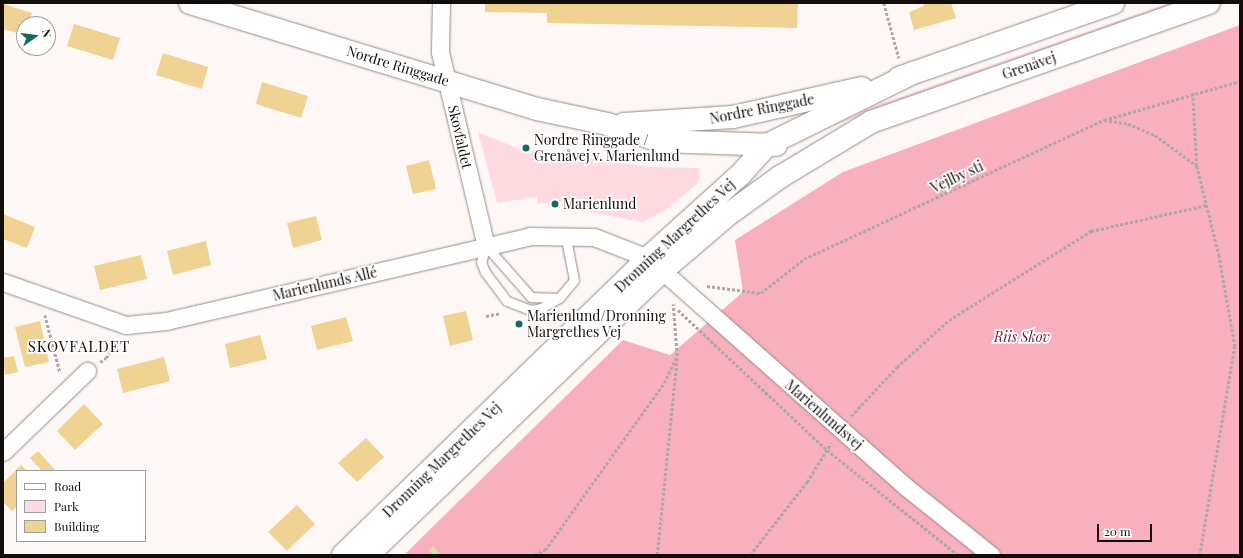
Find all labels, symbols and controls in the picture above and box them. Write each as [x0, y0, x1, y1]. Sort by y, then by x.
north arrow [16, 16, 56, 56]
text: N [39, 28, 55, 39]
street label: Nordre Ringgade [345, 42, 451, 90]
street label: Grenåvej [1000, 49, 1058, 83]
street label: Nordre Ringgade [708, 91, 816, 127]
street label: Skovfaldet [445, 104, 475, 170]
place label: Nordre Ringgade / Grenåvej v. Marienlund [534, 132, 680, 164]
marker: Nordre Ringgade / Grenåvej v. Marienlund [521, 143, 531, 153]
street label: Vejlby sti [928, 157, 986, 197]
street label: Dronning Margrethes Vej [611, 176, 739, 296]
place label: Marienlund [563, 196, 636, 212]
marker: Marienlund [550, 199, 560, 209]
street label: Marienlunds Allé [271, 264, 379, 304]
place label: Marienlund/Dronning Margrethes Vej [527, 308, 666, 340]
marker: Marienlund/Dronning Margrethes Vej [514, 319, 524, 329]
park label: Riis Skov [994, 329, 1050, 345]
district label: SKOVFALDET [28, 338, 130, 356]
street label: Marienlundsvej [782, 377, 866, 453]
street label: Dronning Margrethes Vej [379, 399, 505, 521]
legend [16, 470, 146, 542]
text: Road [54, 478, 81, 494]
text: Park [54, 498, 79, 514]
scale bar [1099, 516, 1154, 542]
text: Building [54, 518, 99, 534]
text: 20 m [1104, 523, 1131, 539]

